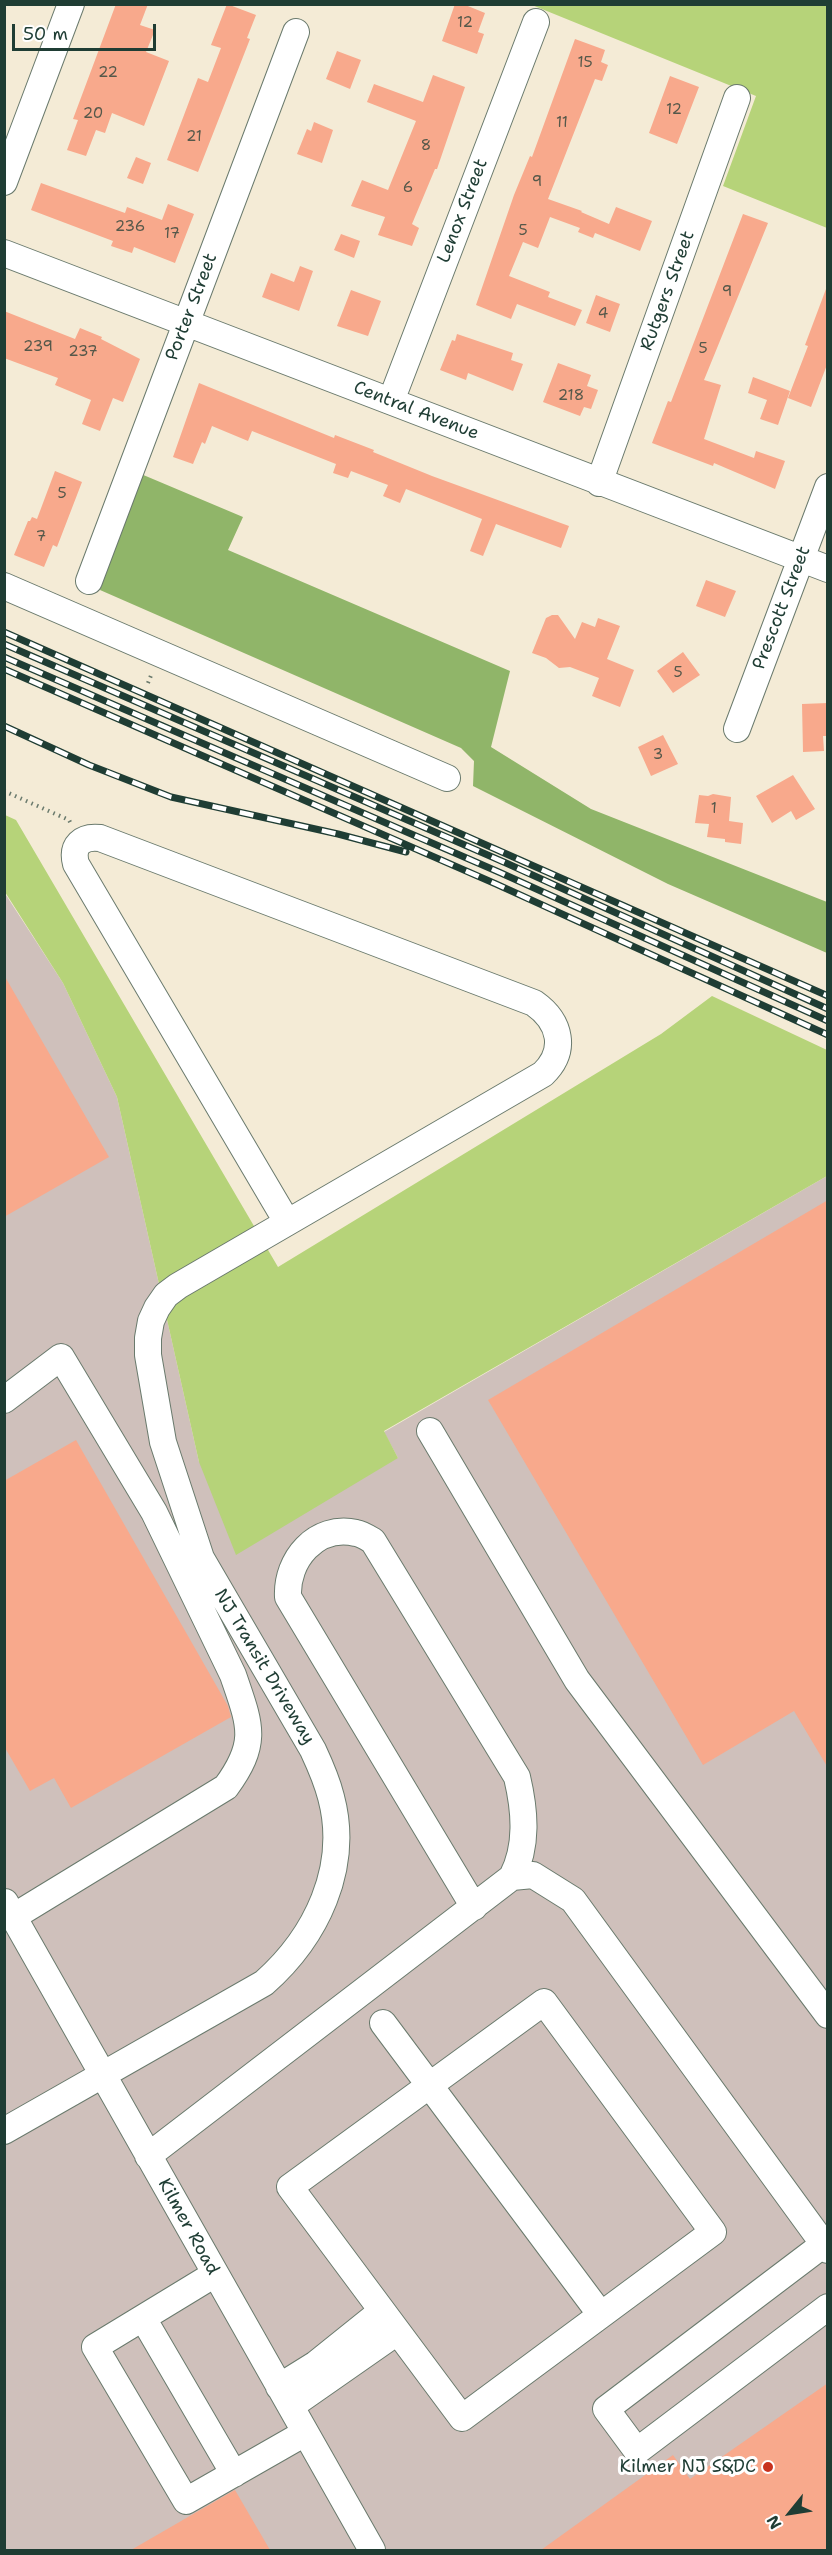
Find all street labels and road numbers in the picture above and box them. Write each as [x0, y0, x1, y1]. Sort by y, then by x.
street label: Lenox Street [433, 156, 493, 266]
street label: Rutgers Street [636, 228, 700, 354]
street label: Porter Street [162, 250, 222, 364]
street label: Central Avenue [350, 377, 482, 445]
street label: Prescott Street [749, 543, 815, 673]
street label: NJ Transit Driveway [209, 1585, 319, 1749]
street label: Kilmer Road [153, 2175, 223, 2279]

